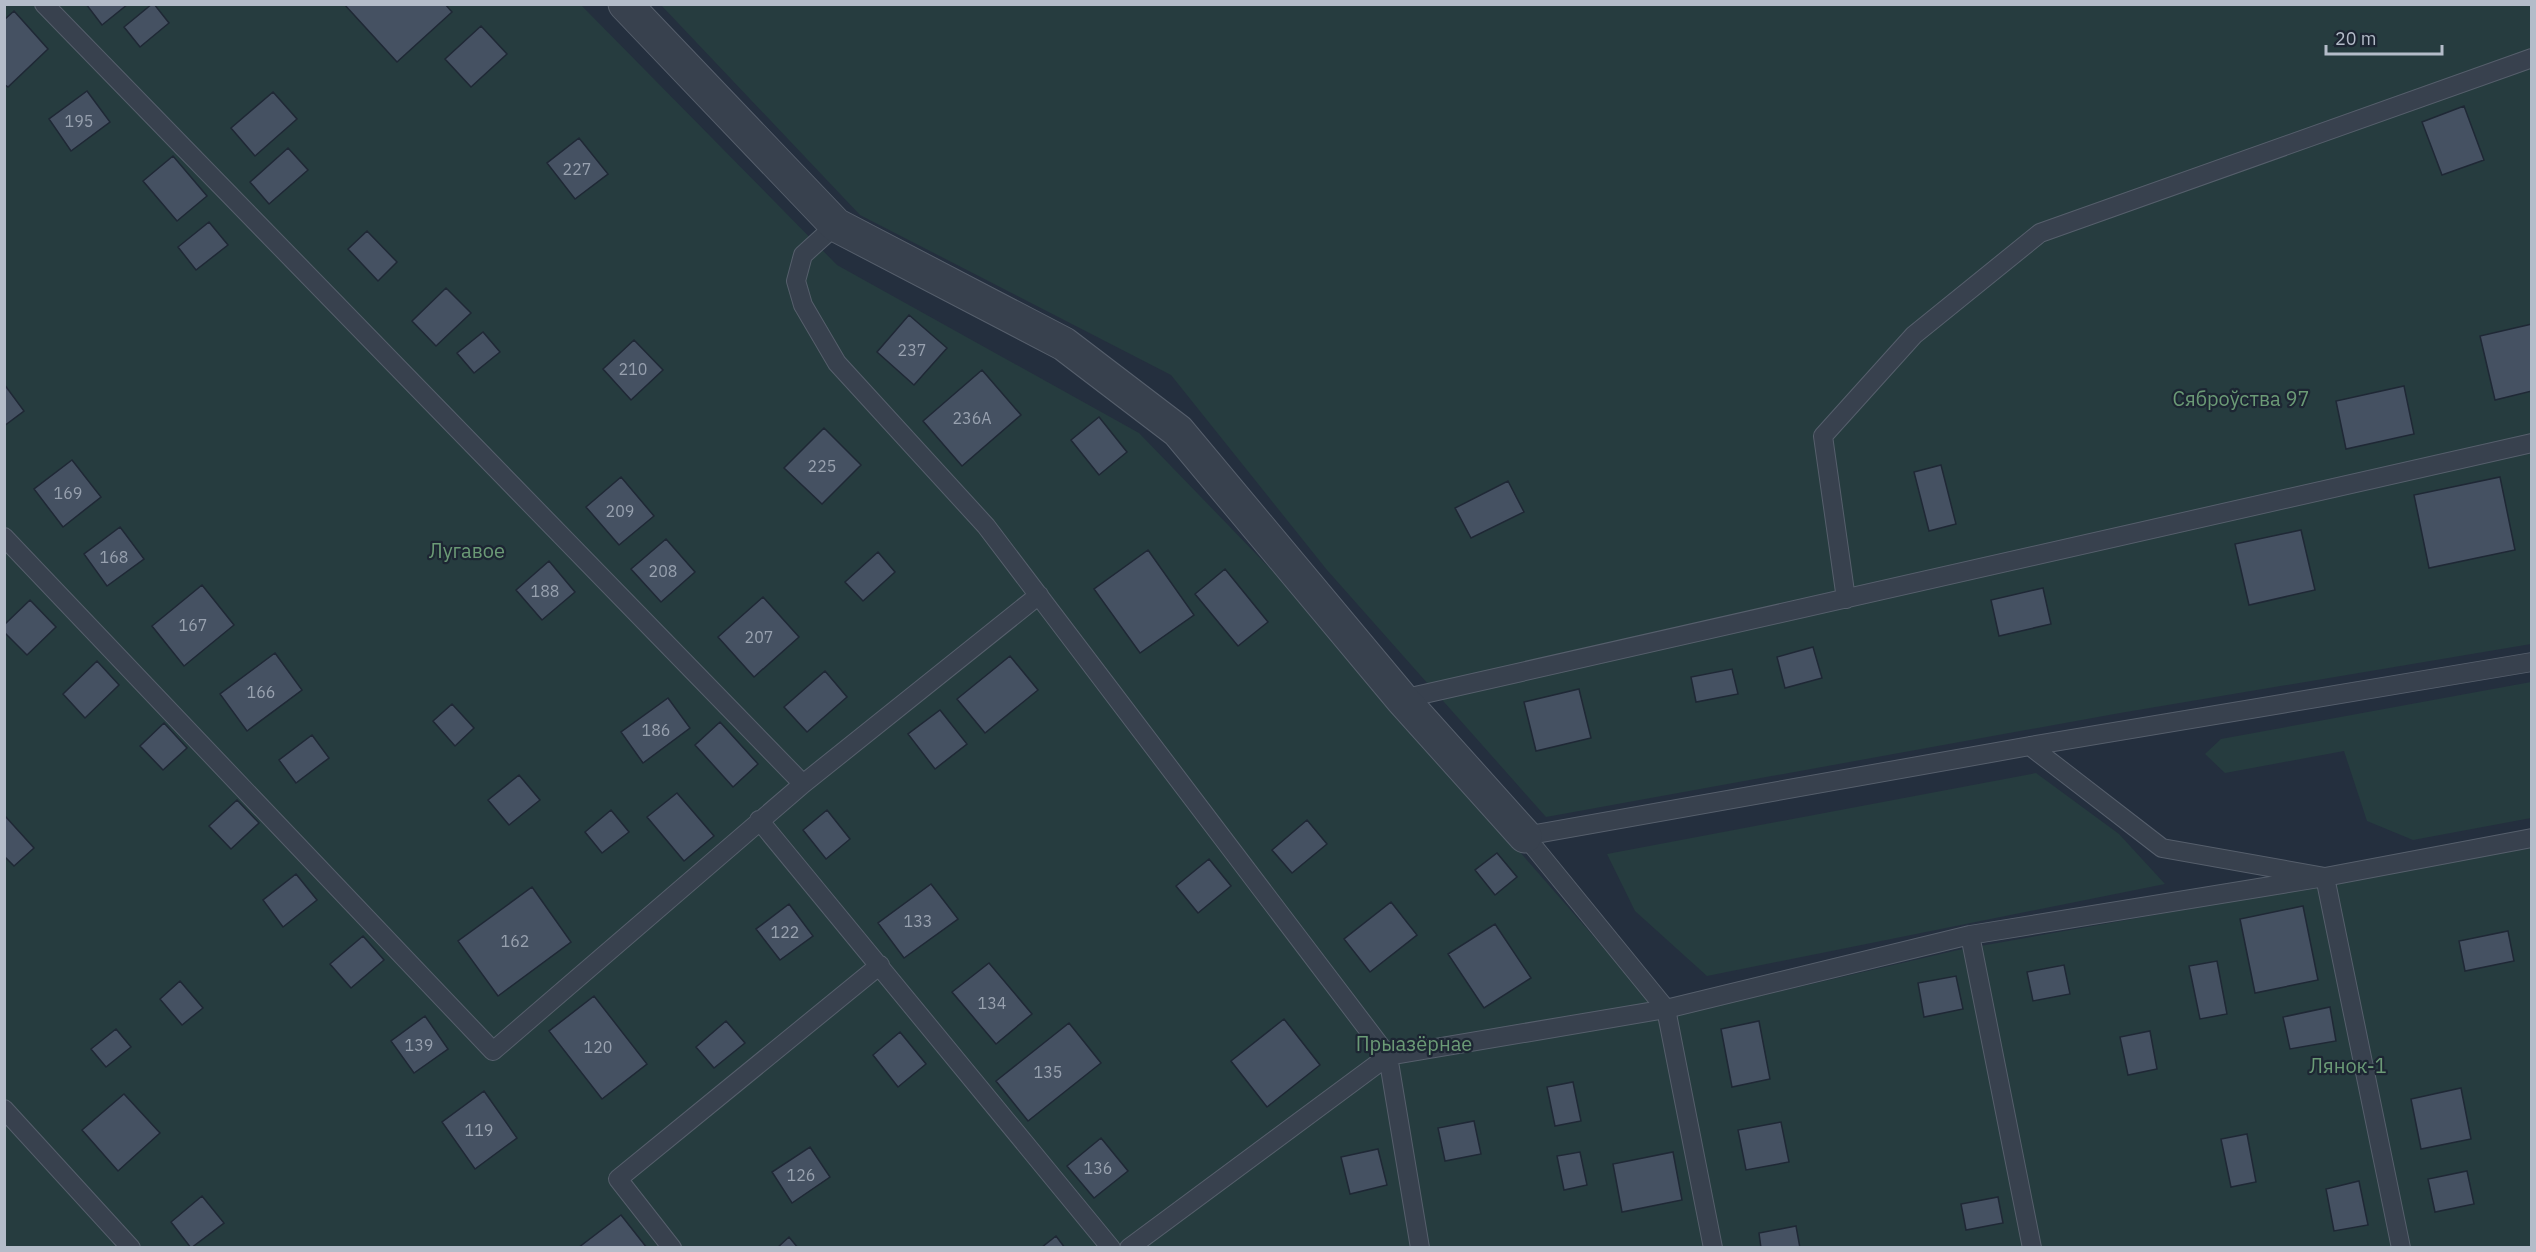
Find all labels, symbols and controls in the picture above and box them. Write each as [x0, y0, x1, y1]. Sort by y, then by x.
scale bar [2326, 18, 2442, 56]
text: 20 m [2335, 27, 2377, 50]
house number: 195 [65, 111, 93, 131]
house number: 227 [563, 159, 591, 179]
house number: 237 [898, 340, 926, 360]
house number: 210 [619, 359, 647, 379]
park label: Сяброўства 97 [2173, 385, 2309, 412]
house number: 236А [952, 408, 992, 428]
house number: 225 [808, 456, 836, 476]
house number: 169 [54, 483, 82, 503]
house number: 209 [606, 501, 634, 521]
park label: Лугавое [429, 537, 505, 564]
house number: 168 [100, 547, 128, 567]
house number: 208 [649, 561, 677, 581]
house number: 188 [531, 581, 559, 601]
house number: 167 [179, 615, 207, 635]
house number: 207 [745, 627, 773, 647]
house number: 166 [247, 682, 275, 702]
house number: 186 [642, 720, 670, 740]
house number: 133 [904, 911, 932, 931]
house number: 122 [771, 922, 799, 942]
house number: 162 [501, 931, 529, 951]
house number: 134 [978, 993, 1006, 1013]
park label: Прыазёрнае [1356, 1030, 1472, 1057]
house number: 139 [405, 1035, 433, 1055]
house number: 120 [584, 1037, 612, 1057]
park label: Лянок-1 [2309, 1052, 2387, 1079]
house number: 135 [1034, 1062, 1062, 1082]
house number: 119 [465, 1120, 493, 1140]
house number: 136 [1084, 1158, 1112, 1178]
house number: 126 [787, 1165, 815, 1185]

